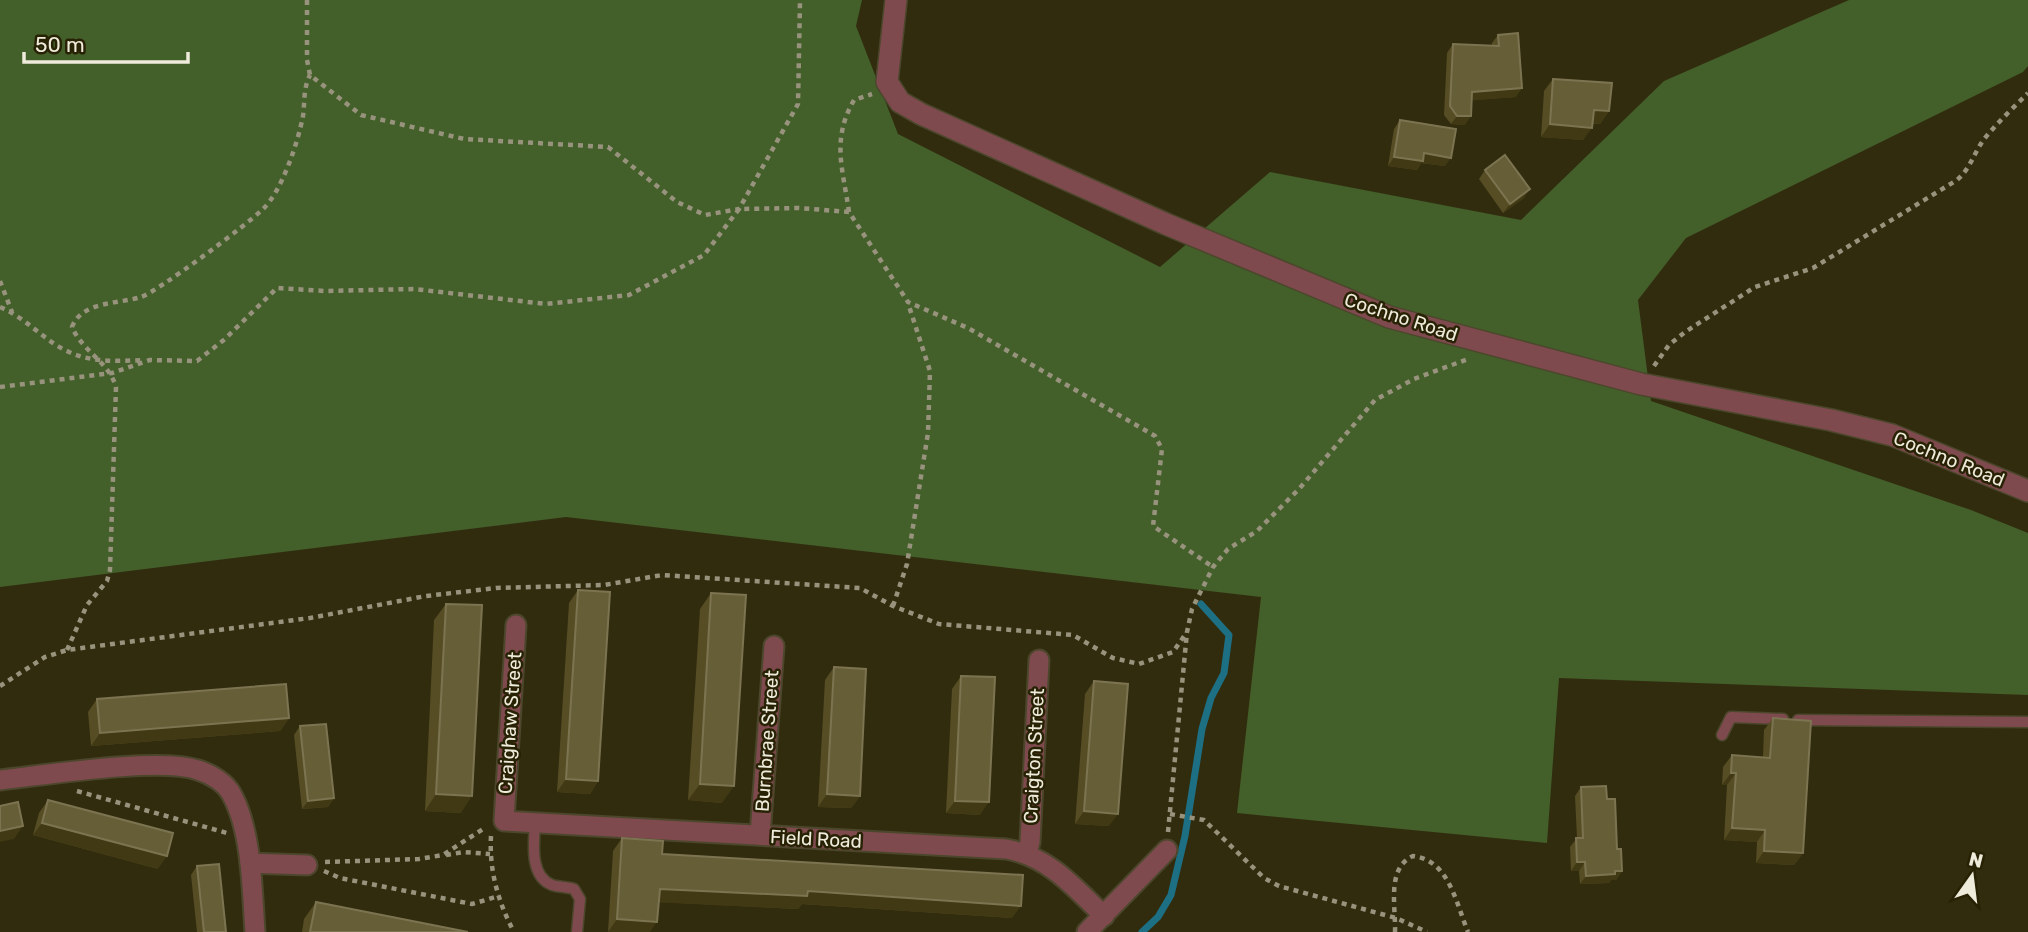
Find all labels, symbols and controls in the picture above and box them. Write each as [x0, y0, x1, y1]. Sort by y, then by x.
scale bar [24, 21, 189, 65]
text: 50 m [35, 32, 85, 57]
street label: Cochno Road [1341, 288, 1461, 346]
street label: Cochno Road [1890, 426, 2008, 492]
street label: Craighaw Street [494, 651, 526, 795]
street label: Burnbrae Street [751, 669, 783, 813]
street label: Craigton Street [1019, 687, 1049, 824]
street label: Field Road [769, 825, 863, 853]
north arrow [1937, 841, 2007, 911]
text: N [1967, 847, 1985, 873]

